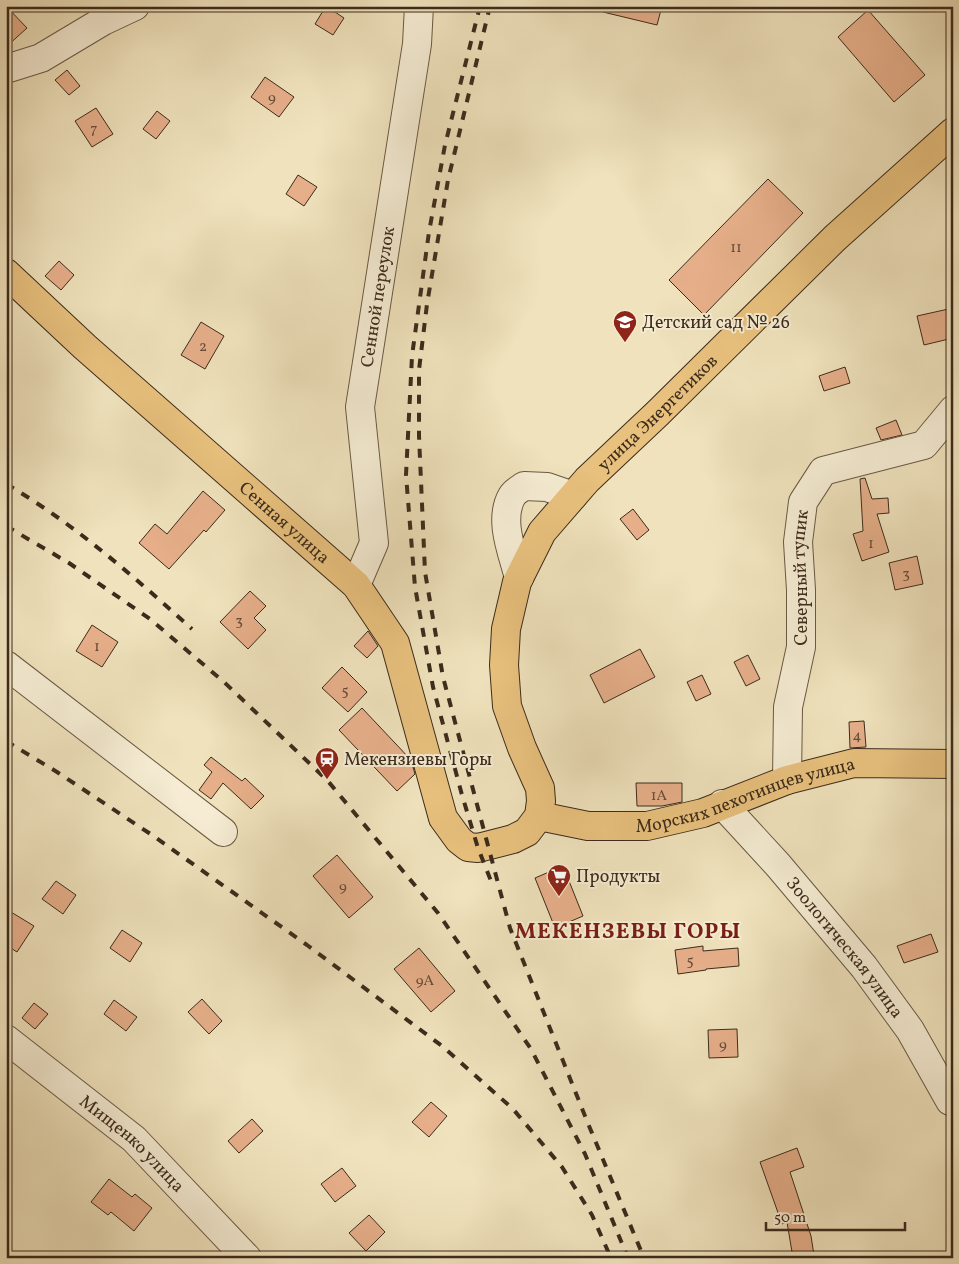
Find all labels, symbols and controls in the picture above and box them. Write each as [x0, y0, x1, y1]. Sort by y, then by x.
house number: 9 [268, 88, 276, 109]
house number: 7 [90, 119, 98, 140]
street label: Сенной переулок [355, 224, 402, 369]
house number: 11 [730, 238, 742, 259]
school or university icon: Детский сад № 26 [612, 309, 638, 343]
place label: Детский сад № 26 [642, 311, 790, 336]
house number: 2 [199, 337, 207, 358]
street label: улица Энергетиков [593, 349, 724, 478]
street label: Сенная улица [233, 477, 335, 570]
street label: Северный тупик [787, 508, 816, 645]
house number: 1 [868, 534, 874, 555]
house number: 3 [902, 564, 910, 585]
house number: 3 [235, 611, 243, 632]
house number: 1 [94, 637, 100, 658]
house number: 5 [341, 681, 349, 702]
house number: 4 [853, 726, 862, 747]
station icon: Мекензиевы Горы [314, 746, 340, 780]
place label: Мекензиевы Горы [344, 748, 492, 773]
street label: Морских пехотинцев улица [636, 752, 858, 840]
house number: 1А [651, 786, 668, 807]
supermarket icon: Продукты [546, 863, 572, 897]
place label: Продукты [576, 865, 661, 890]
street label: Зоологическая улица [779, 872, 908, 1024]
house number: 9 [339, 877, 347, 898]
district label: МЕКЕНЗЕВЫ ГОРЫ [515, 917, 741, 948]
house number: 5 [686, 951, 694, 972]
house number: 9А [416, 971, 435, 992]
house number: 9 [719, 1035, 727, 1056]
street label: Мищенко улица [73, 1090, 190, 1199]
scale bar [766, 1199, 905, 1231]
text: 50 m [774, 1208, 806, 1229]

